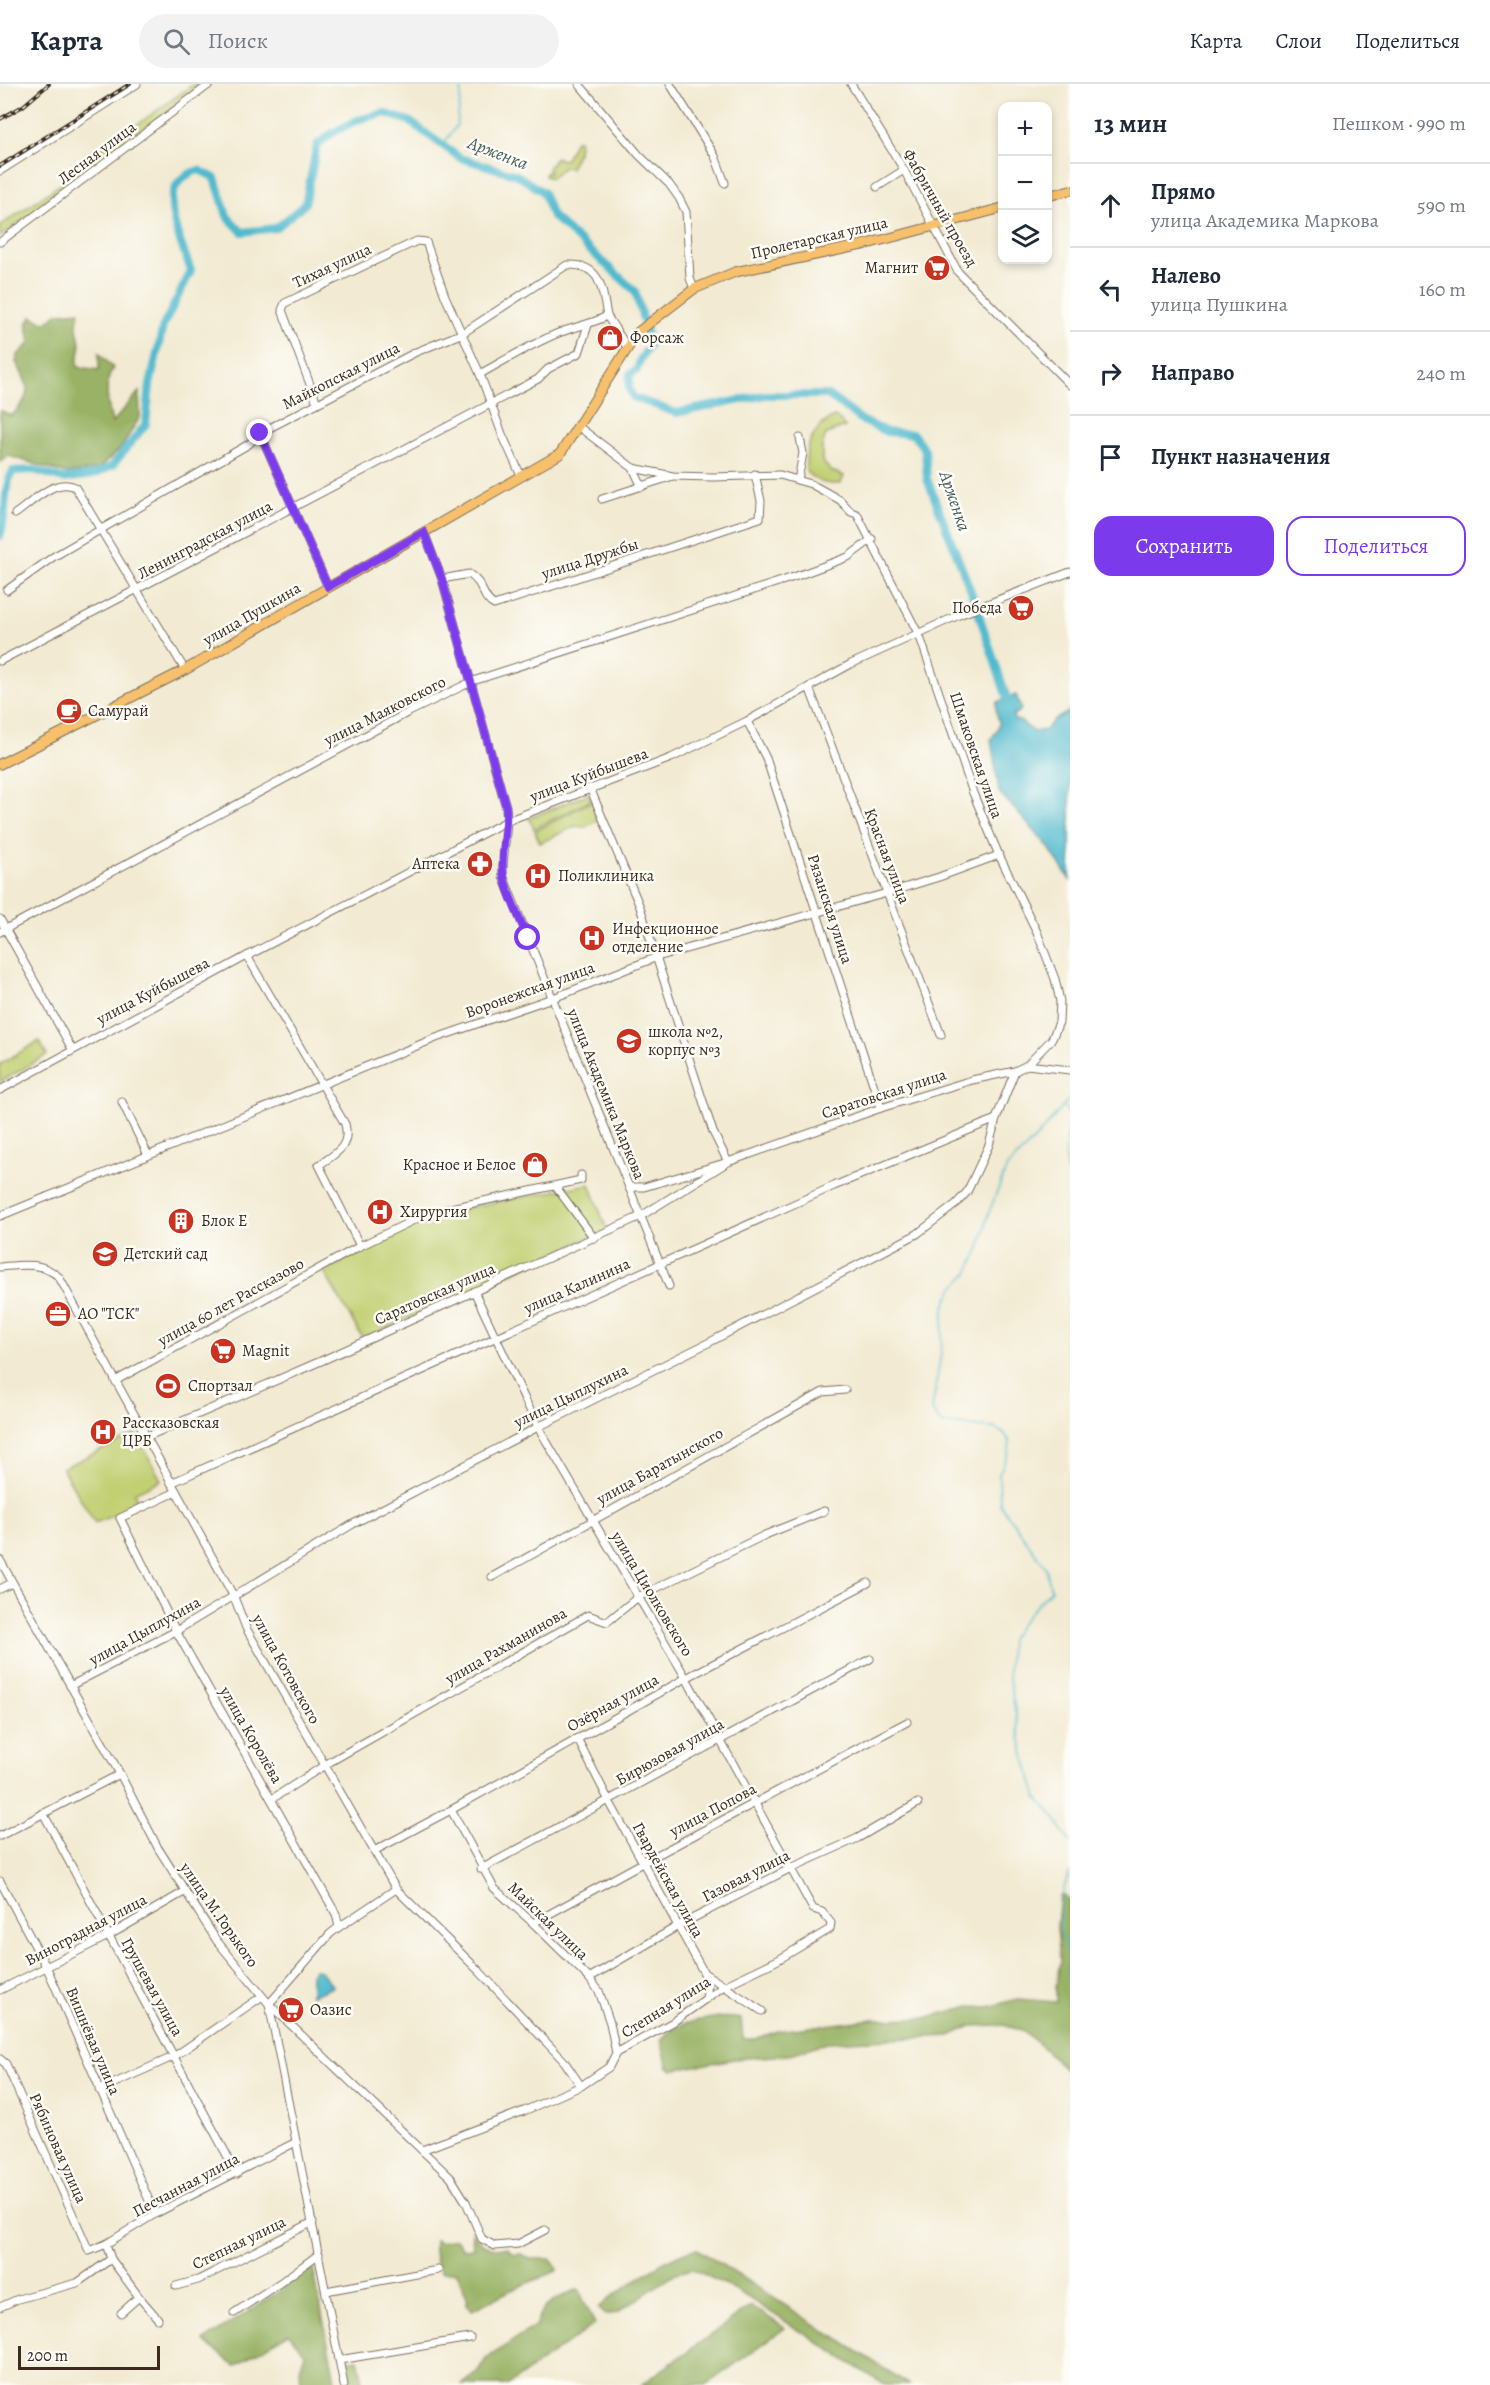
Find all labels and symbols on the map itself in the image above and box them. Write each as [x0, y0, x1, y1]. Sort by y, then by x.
street label: Лесная улица [53, 116, 141, 190]
water label: Арженка [464, 130, 531, 175]
street label: Фабричный проезд [897, 145, 983, 271]
street label: Пролетарская улица [748, 211, 890, 264]
street label: Тихая улица [289, 238, 375, 294]
supermarket icon: Магнит [922, 253, 952, 283]
place label: Магнит [865, 257, 918, 279]
shop icon: Форсаж [595, 323, 625, 353]
place label: Форсаж [630, 327, 684, 349]
street label: Майкопская улица [278, 337, 404, 415]
route end [246, 419, 272, 445]
water label: Арженка [933, 467, 977, 534]
street label: Ленинградская улица [134, 495, 277, 585]
street label: улица Дружбы [538, 533, 641, 585]
street label: улица Пушкина [198, 577, 305, 651]
supermarket icon: Победа [1006, 593, 1036, 623]
place label: Победа [952, 597, 1003, 619]
street label: улица Маяковского [319, 671, 450, 752]
street label: Шмаковская улица [944, 689, 1008, 822]
cafe icon: Самурай [54, 696, 84, 726]
place label: Самурай [88, 700, 149, 722]
street label: улица Куйбышева [526, 742, 652, 808]
street label: Красная улица [859, 805, 916, 908]
pharmacy icon: Аптека [465, 849, 495, 879]
street label: Рязанская улица [802, 851, 858, 967]
place label: Аптека [411, 853, 461, 875]
hospital icon: Поликлиника [523, 861, 553, 891]
place label: Поликлиника [558, 865, 655, 887]
place label: Инфекционное отделение [612, 918, 719, 958]
hospital icon: Инфекционное отделение [577, 923, 607, 953]
route start [514, 924, 540, 950]
street label: улица Куйбышева [92, 952, 214, 1030]
street label: Воронежская улица [462, 956, 598, 1024]
street label: улица Академика Маркова [561, 1004, 651, 1183]
place label: школа №2, корпус №3 [648, 1021, 723, 1061]
school or university icon: школа №2, корпус №3 [614, 1026, 644, 1056]
street label: Саратовская улица [819, 1063, 950, 1125]
shop icon: Красное и Белое [520, 1150, 550, 1180]
place label: Красное и Белое [403, 1154, 516, 1176]
hospital icon: Хирургия [365, 1197, 395, 1227]
place label: Хирургия [400, 1201, 468, 1223]
building icon: Блок Е [166, 1206, 196, 1236]
place label: Блок Е [201, 1210, 248, 1232]
school or university icon: Детский сад [90, 1239, 120, 1269]
place label: Детский сад [124, 1243, 208, 1265]
street label: улица Калинина [519, 1252, 634, 1320]
street label: улица 60 лет Рассказово [153, 1253, 308, 1352]
street label: Саратовская улица [371, 1257, 499, 1330]
office icon: АО "ТСК" [43, 1299, 73, 1329]
place label: АО "ТСК" [77, 1303, 140, 1325]
supermarket icon: Magnit [208, 1336, 238, 1366]
place label: Magnit [242, 1340, 289, 1362]
street label: улица Цыплухина [509, 1359, 632, 1434]
sports icon: Спортзал [153, 1371, 183, 1401]
place label: Спортзал [188, 1375, 253, 1397]
place label: Рассказовская ЦРБ [122, 1412, 220, 1452]
hospital icon: Рассказовская ЦРБ [88, 1417, 118, 1447]
street label: улица Баратынского [592, 1422, 727, 1510]
street label: улица Циолковского [605, 1526, 698, 1661]
street label: улица Цыплухина [84, 1591, 205, 1671]
street label: улица Рахманинова [440, 1602, 571, 1690]
street label: улица Котовского [246, 1609, 325, 1728]
street label: Озёрная улица [563, 1668, 664, 1737]
street label: улица Королёва [214, 1682, 288, 1788]
street label: Бирюзовая улица [612, 1713, 729, 1791]
street label: улица Попова [665, 1778, 761, 1843]
street label: Гвардейская улица [627, 1818, 709, 1942]
street label: Газовая улица [698, 1844, 794, 1908]
street label: улица М.Горького [174, 1857, 263, 1972]
street label: Майская улица [503, 1877, 594, 1966]
street label: Виноградная улица [21, 1888, 151, 1971]
street label: Грушевая улица [116, 1934, 189, 2041]
street label: Степная улица [617, 1970, 716, 2043]
street label: Вишнёвая улица [60, 1984, 126, 2099]
supermarket icon: Оазис [276, 1995, 306, 2025]
place label: Оазис [310, 1999, 352, 2021]
street label: Рябиновая улица [24, 2089, 92, 2207]
street label: Песчанная улица [129, 2147, 244, 2222]
street label: Степная улица [188, 2210, 290, 2275]
scale bar [18, 2343, 160, 2370]

